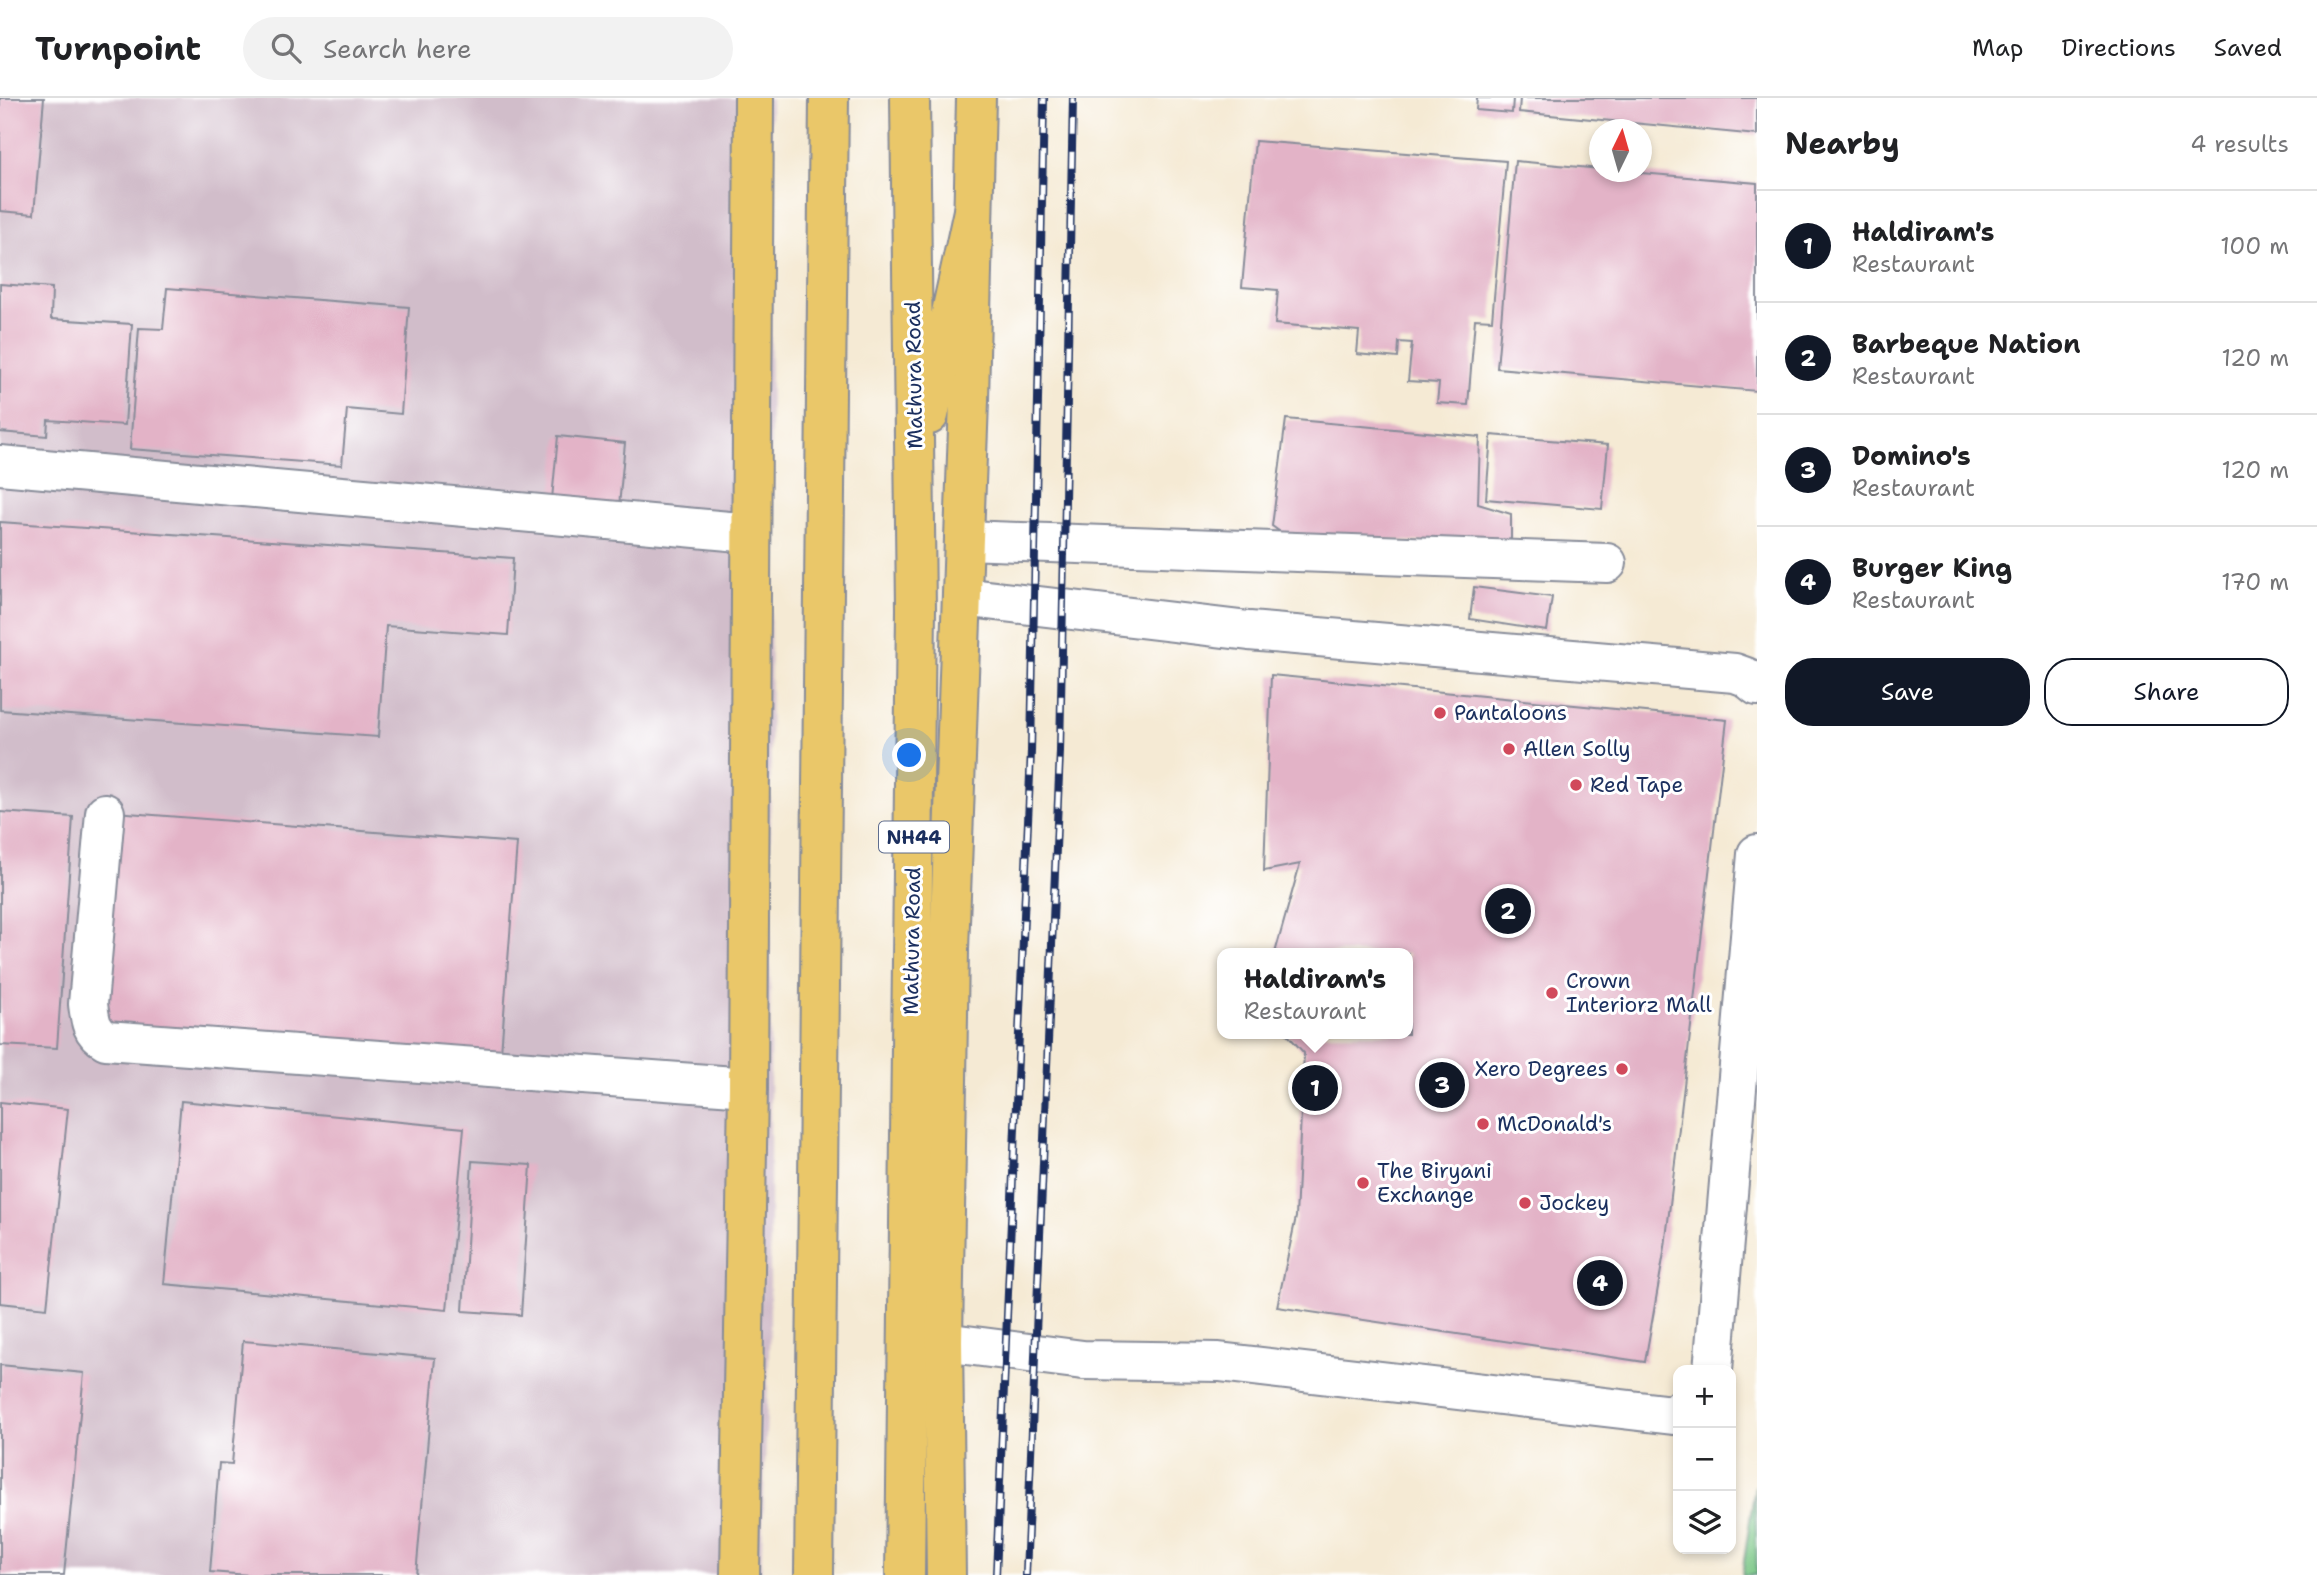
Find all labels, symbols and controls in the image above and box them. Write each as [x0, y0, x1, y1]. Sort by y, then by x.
search box [243, 17, 733, 80]
text: Turnpoint [35, 26, 201, 71]
icon: search [267, 29, 305, 67]
text: Search here [323, 31, 472, 66]
text: Map [1972, 32, 2023, 64]
text: Directions [2061, 32, 2176, 64]
text: Saved [2214, 32, 2282, 64]
north arrow [1589, 119, 1652, 182]
text: Nearby [1785, 123, 1900, 164]
text: 4 results [2190, 129, 2289, 159]
text: Haldiram's [1852, 214, 1995, 249]
text: 1 [1803, 231, 1813, 261]
text: 100 m [2220, 231, 2289, 261]
text: Restaurant [1852, 249, 1975, 279]
street label: Mathura Road [899, 301, 929, 449]
text: Barbeque Nation [1852, 326, 2081, 361]
text: 2 [1800, 343, 1816, 373]
text: 120 m [2221, 343, 2289, 373]
text: Restaurant [1852, 361, 1975, 391]
text: Domino's [1852, 438, 1971, 473]
text: 3 [1800, 455, 1816, 485]
text: 120 m [2221, 455, 2289, 485]
text: Restaurant [1852, 473, 1975, 503]
text: Burger King [1852, 550, 2012, 585]
text: 4 [1800, 567, 1816, 597]
text: 170 m [2221, 567, 2289, 597]
text: Restaurant [1852, 585, 1975, 615]
button: Save [1785, 658, 2030, 726]
button: Share [2044, 658, 2289, 726]
place label: Pantaloons [1454, 699, 1567, 727]
marker: Pantaloons [1432, 705, 1448, 721]
place label: Allen Solly [1523, 735, 1631, 763]
your location [892, 738, 926, 772]
marker: Allen Solly [1501, 741, 1517, 757]
place label: Red Tape [1590, 771, 1683, 799]
marker: Red Tape [1568, 777, 1584, 793]
road number: NH44 [879, 822, 949, 852]
street label: Mathura Road [897, 867, 927, 1015]
pin: 2 [1485, 885, 1531, 937]
popup [1217, 948, 1413, 1039]
text: Haldiram's [1244, 961, 1386, 996]
place label: Crown Interiorz Mall [1566, 967, 1713, 1019]
marker: Crown Interiorz Mall [1544, 985, 1560, 1001]
text: Restaurant [1244, 996, 1367, 1026]
place label: Xero Degrees [1475, 1055, 1608, 1083]
pin: 3 [1419, 1059, 1465, 1111]
marker: Xero Degrees [1614, 1061, 1630, 1077]
pin: 1 [1292, 1062, 1338, 1114]
place label: McDonald's [1497, 1110, 1612, 1138]
marker: McDonald's [1475, 1116, 1491, 1132]
place label: The Biryani Exchange [1377, 1157, 1492, 1209]
marker: The Biryani Exchange [1355, 1175, 1371, 1191]
place label: Jockey [1539, 1189, 1609, 1217]
marker: Jockey [1517, 1195, 1533, 1211]
pin: 4 [1577, 1257, 1623, 1309]
map controls [1673, 1365, 1736, 1554]
button: + [1673, 1365, 1736, 1428]
button: − [1673, 1428, 1736, 1491]
button: layers [1673, 1491, 1736, 1554]

